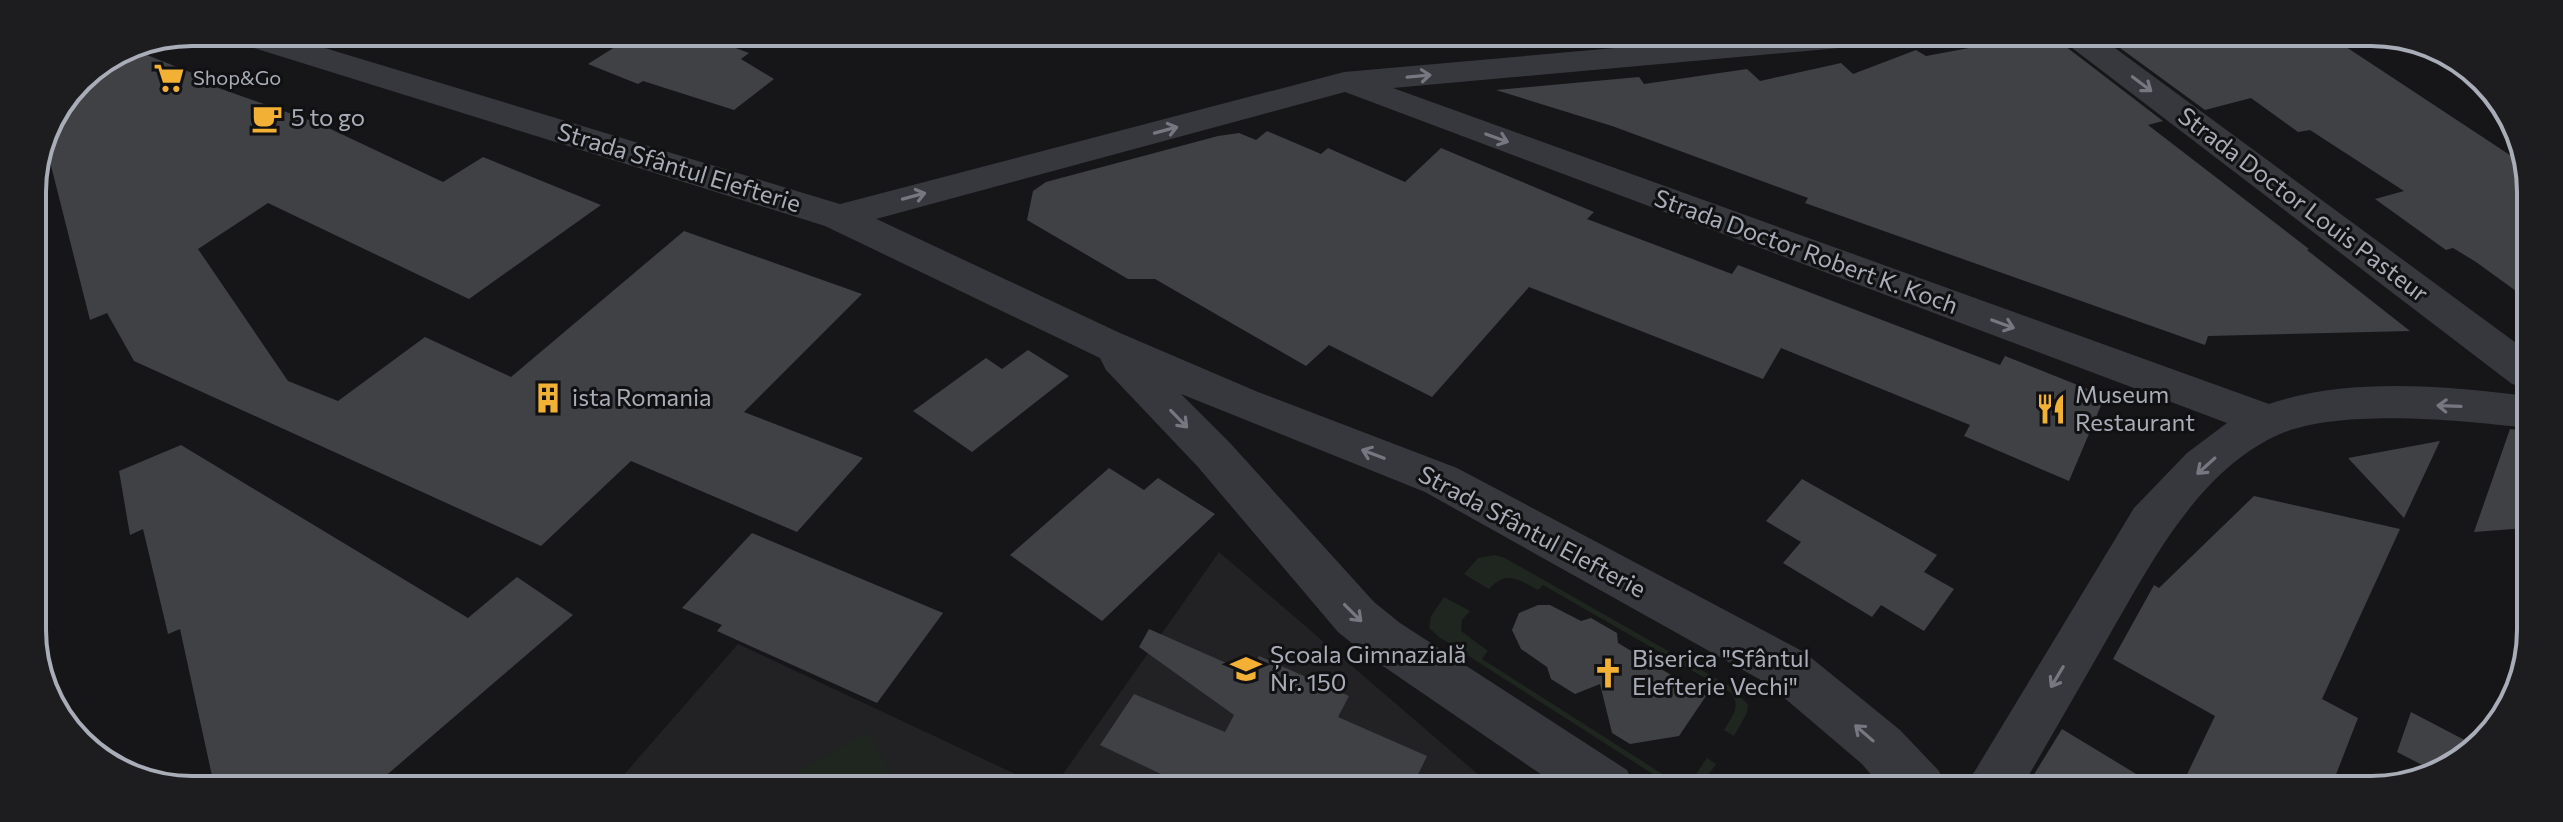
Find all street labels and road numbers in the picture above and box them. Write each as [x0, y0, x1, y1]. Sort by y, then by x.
street label: Strada Doctor Louis Pasteur [2173, 100, 2435, 308]
street label: Strada Sfântul Elefterie [554, 116, 805, 217]
street label: Strada Doctor Robert K. Koch [1651, 182, 1962, 319]
street label: Strada Sfântul Elefterie [1414, 459, 1651, 603]

